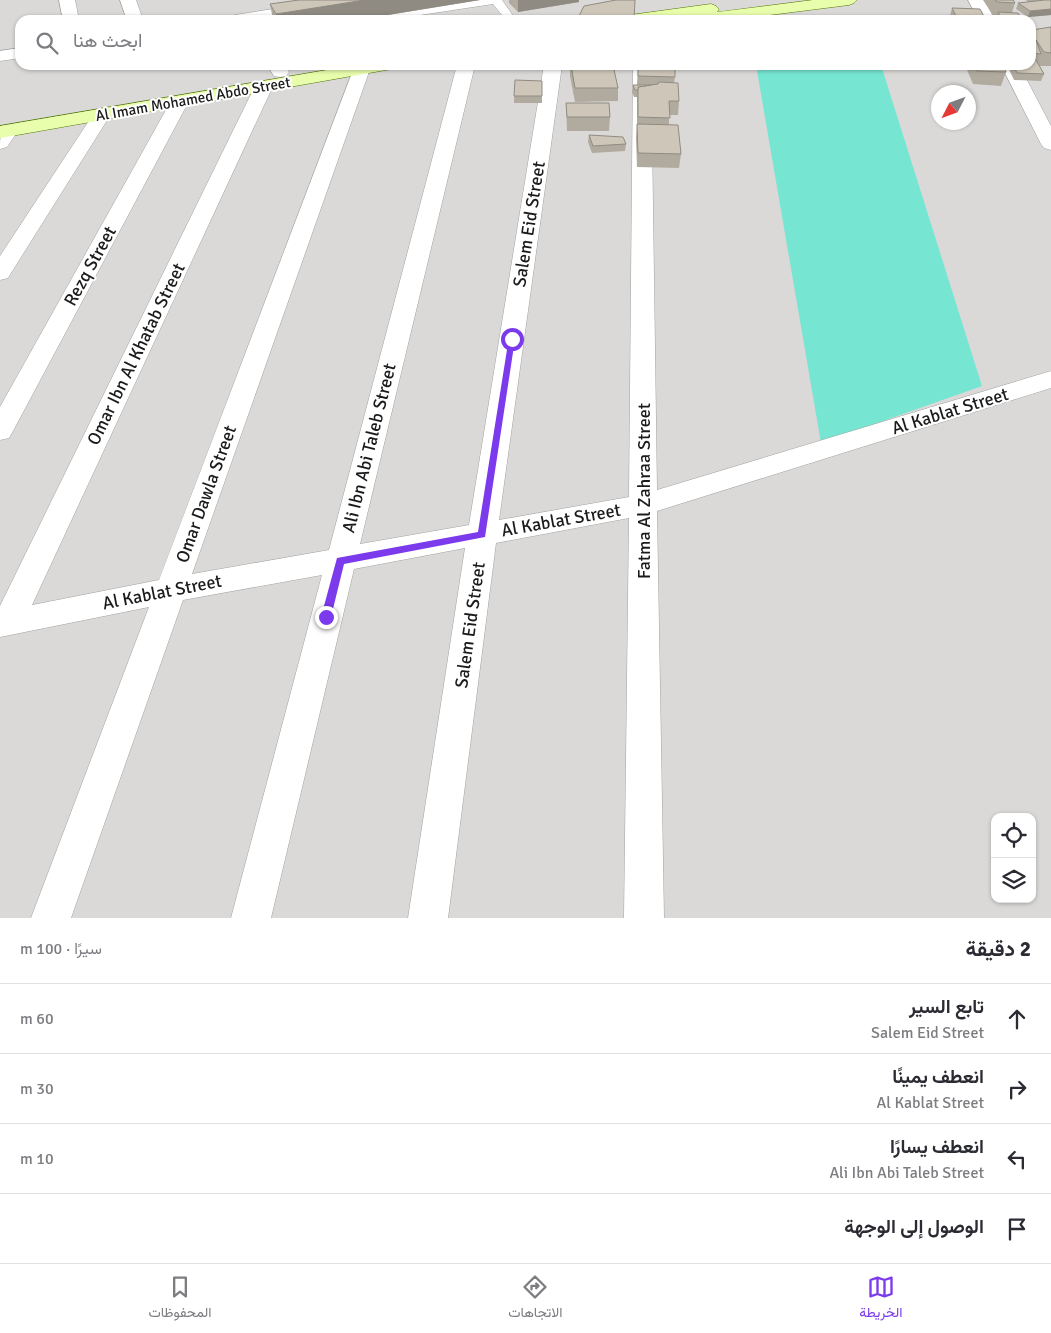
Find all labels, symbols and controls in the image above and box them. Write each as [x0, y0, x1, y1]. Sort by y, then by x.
search box [15, 15, 1036, 70]
icon: search [33, 29, 61, 57]
text: ابحث هنا [73, 29, 142, 53]
street label: Al Imam Mohamed Abdo Street [94, 73, 292, 125]
north arrow [931, 85, 976, 130]
street label: Salem Eid Street [508, 160, 550, 288]
street label: Rezq Street [59, 222, 121, 310]
street label: Omar Ibn Al Khatab Street [82, 259, 190, 449]
route start [501, 328, 524, 351]
street label: Ali Ibn Abi Taleb Street [337, 361, 401, 535]
street label: Al Kablat Street [889, 383, 1011, 439]
street label: Fatma Al Zahraa Street [633, 403, 655, 579]
street label: Omar Dawla Street [171, 422, 241, 566]
street label: Al Kablat Street [500, 499, 622, 541]
street label: Salem Eid Street [450, 561, 490, 689]
street label: Al Kablat Street [101, 570, 223, 614]
route end [315, 606, 338, 629]
map controls [991, 813, 1036, 903]
button: locate [991, 813, 1036, 858]
button: layers [991, 858, 1036, 903]
text: 2 دقيقة [966, 936, 1031, 962]
text: سيرًا · 100 m [20, 939, 102, 959]
text: تابع السير [909, 995, 984, 1019]
icon: ahead [1003, 1005, 1031, 1033]
text: 60 m [20, 1009, 54, 1029]
text: Salem Eid Street [871, 1023, 984, 1043]
text: انعطف يمينًا [892, 1065, 984, 1089]
icon: right [1003, 1075, 1031, 1103]
text: 30 m [20, 1079, 54, 1099]
text: Al Kablat Street [877, 1093, 984, 1113]
text: انعطف يسارًا [890, 1135, 984, 1159]
icon: left [1003, 1145, 1031, 1173]
text: 10 m [20, 1149, 54, 1169]
text: Ali Ibn Abi Taleb Street [829, 1163, 984, 1183]
text: الوصول إلى الوجهة [844, 1215, 984, 1239]
icon: arrive [1003, 1215, 1031, 1243]
tab: المحفوظات [148, 1273, 211, 1325]
tab: الاتجاهات [508, 1273, 563, 1325]
tab: الخريطة [859, 1273, 903, 1325]

